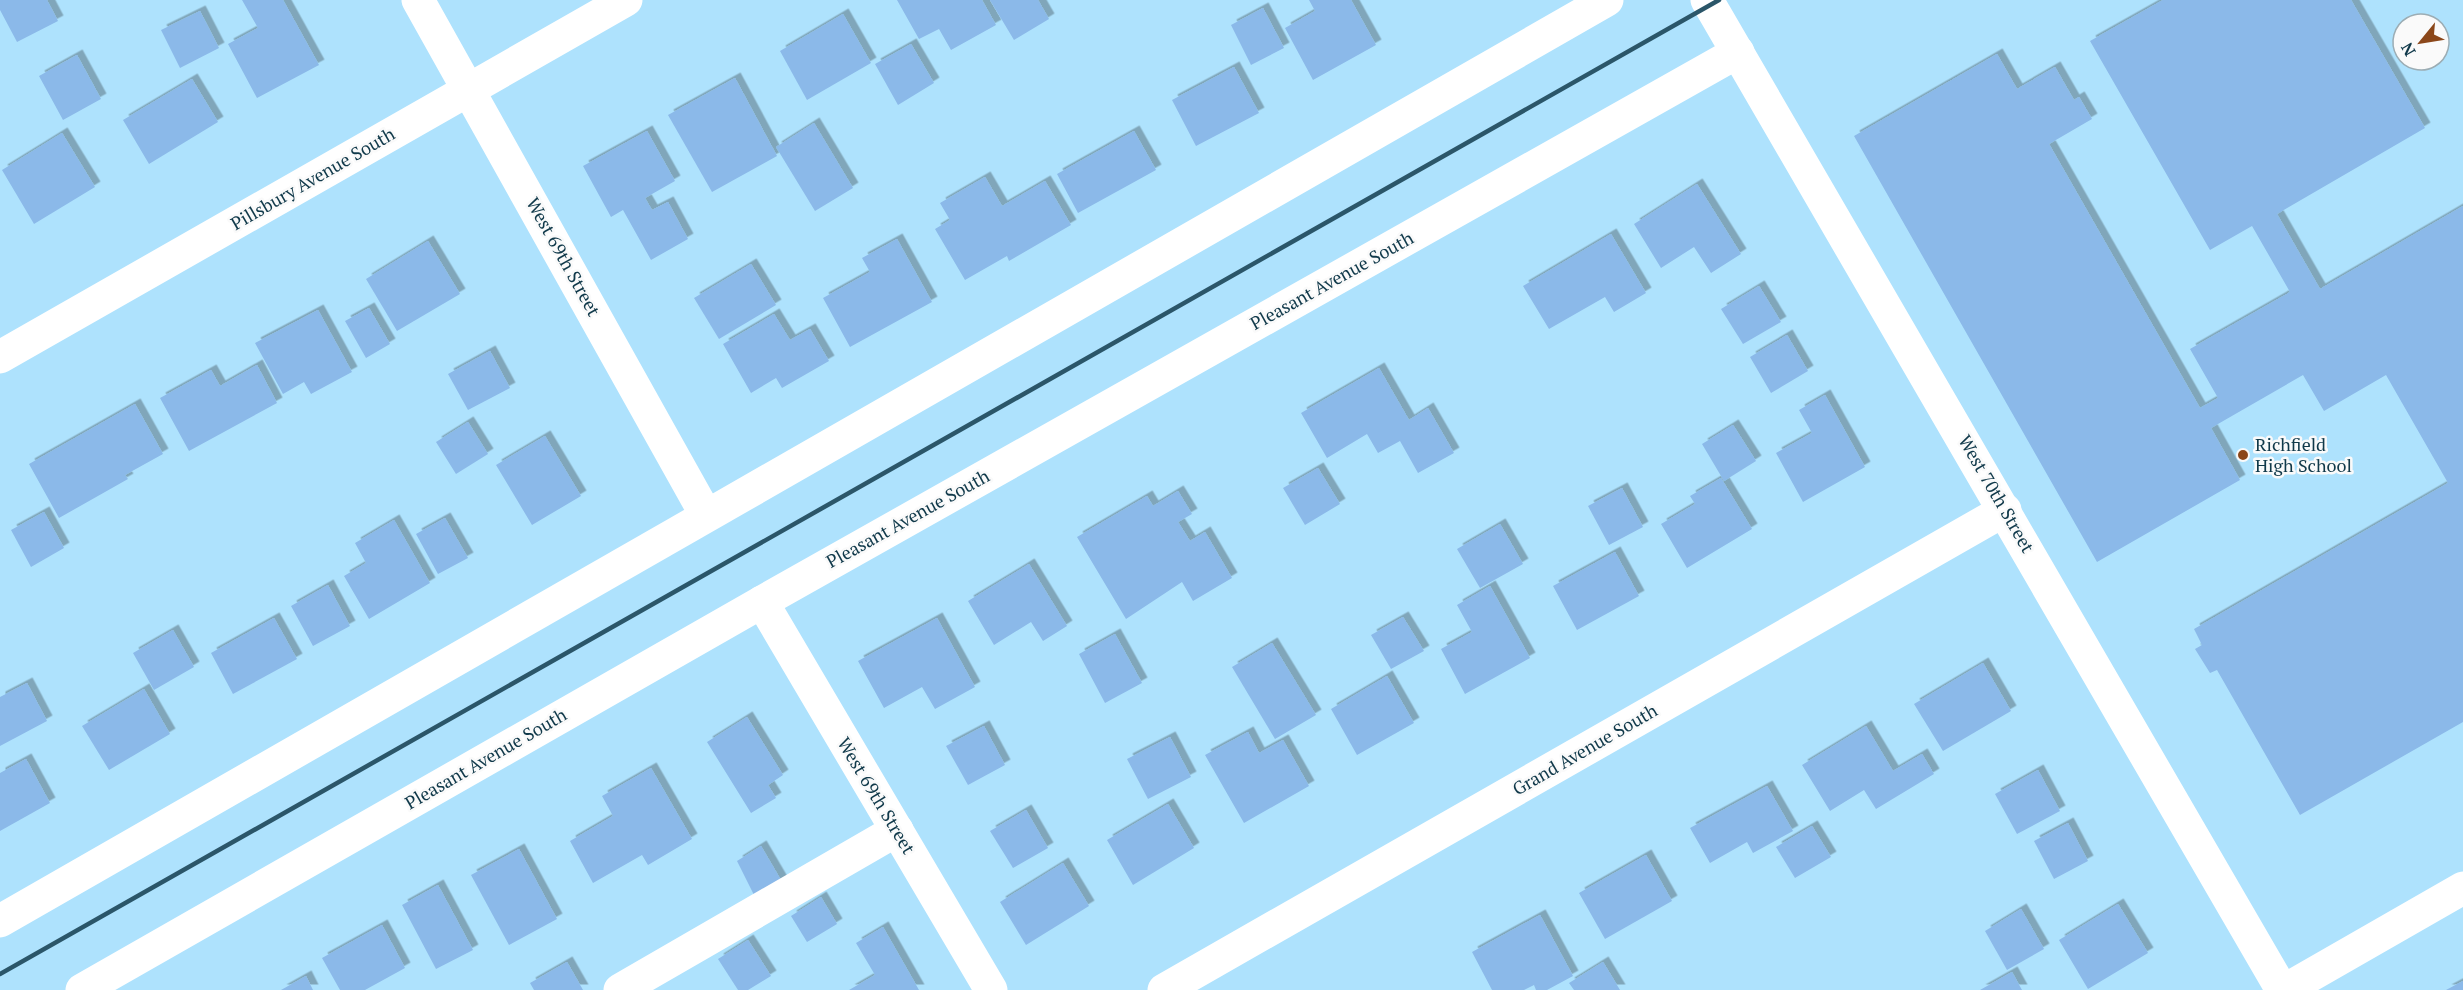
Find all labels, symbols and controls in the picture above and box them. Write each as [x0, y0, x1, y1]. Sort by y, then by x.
north arrow [2391, 12, 2451, 72]
text: N [2395, 39, 2421, 60]
street label: Pillsbury Avenue South [226, 121, 399, 235]
street label: West 69th Street [521, 193, 607, 321]
street label: Pleasant Avenue South [1246, 225, 1418, 335]
street label: West 70th Street [1953, 430, 2041, 557]
place label: Richfield High School [2255, 432, 2352, 477]
marker: Richfield High School [2236, 448, 2250, 462]
street label: Pleasant Avenue South [822, 463, 994, 573]
street label: Grand Avenue South [1508, 698, 1662, 800]
street label: Pleasant Avenue South [400, 702, 571, 814]
street label: West 69th Street [832, 733, 921, 859]

